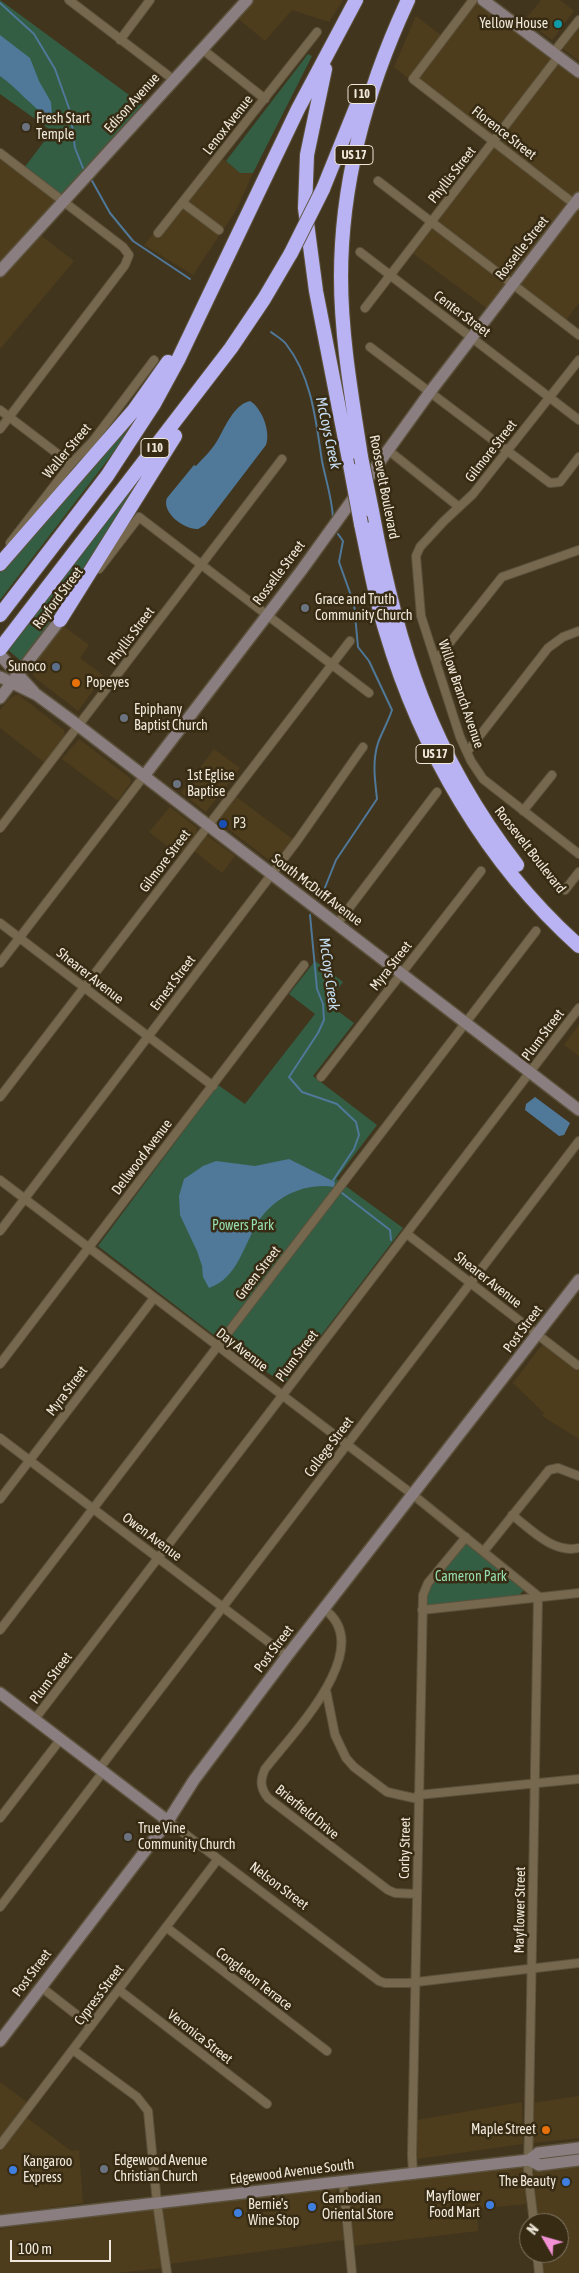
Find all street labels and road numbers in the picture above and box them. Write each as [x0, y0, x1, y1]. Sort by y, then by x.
street label: Edison Avenue [101, 70, 163, 136]
road number: I 10 [348, 85, 376, 104]
street label: Lenox Avenue [199, 92, 257, 158]
street label: Florence Street [468, 103, 540, 163]
street label: Phyllis Street [425, 143, 479, 207]
road number: US 17 [335, 146, 373, 164]
street label: Rosselle Street [492, 213, 552, 283]
street label: Center Street [430, 287, 494, 341]
street label: Gilmore Street [462, 417, 520, 485]
street label: Waller Street [39, 420, 95, 482]
street label: Roosevelt Boulevard [366, 434, 402, 540]
road number: I 10 [141, 438, 169, 458]
street label: Rosselle Street [249, 538, 309, 608]
street label: Rayford Street [29, 564, 87, 632]
street label: Phyllis Street [104, 604, 158, 668]
street label: Willow Branch Avenue [435, 637, 487, 751]
road number: US 17 [416, 744, 454, 764]
street label: Roosevelt Boulevard [491, 803, 569, 897]
street label: Gilmore Street [136, 826, 194, 896]
street label: South McDuff Avenue [268, 850, 366, 930]
street label: Myra Street [366, 938, 416, 994]
street label: Shearer Avenue [53, 945, 127, 1007]
street label: Ernest Street [147, 952, 199, 1014]
street label: Plum Street [518, 1006, 568, 1064]
street label: Dellwood Avenue [108, 1116, 176, 1198]
street label: Green Street [232, 1243, 284, 1303]
street label: Shearer Avenue [451, 1249, 525, 1311]
street label: Post Street [500, 1302, 546, 1356]
street label: Day Avenue [213, 1325, 271, 1375]
street label: Plum Street [272, 1327, 322, 1385]
street label: Myra Street [43, 1363, 91, 1419]
street label: College Street [301, 1413, 357, 1481]
street label: Owen Avenue [119, 1509, 185, 1565]
street label: Post Street [251, 1622, 297, 1676]
street label: Plum Street [26, 1649, 76, 1707]
street label: Brierfield Drive [272, 1781, 342, 1843]
street label: Corby Street [396, 1817, 414, 1879]
street label: Nelson Street [246, 1858, 312, 1914]
street label: Mayflower Street [511, 1866, 529, 1954]
street label: Congleton Terrace [212, 1944, 296, 2014]
street label: Post Street [9, 1946, 55, 2000]
street label: Cypress Street [71, 1961, 127, 2029]
street label: Veronica Street [164, 2006, 236, 2068]
street label: Edgewood Avenue South [229, 2156, 355, 2188]

